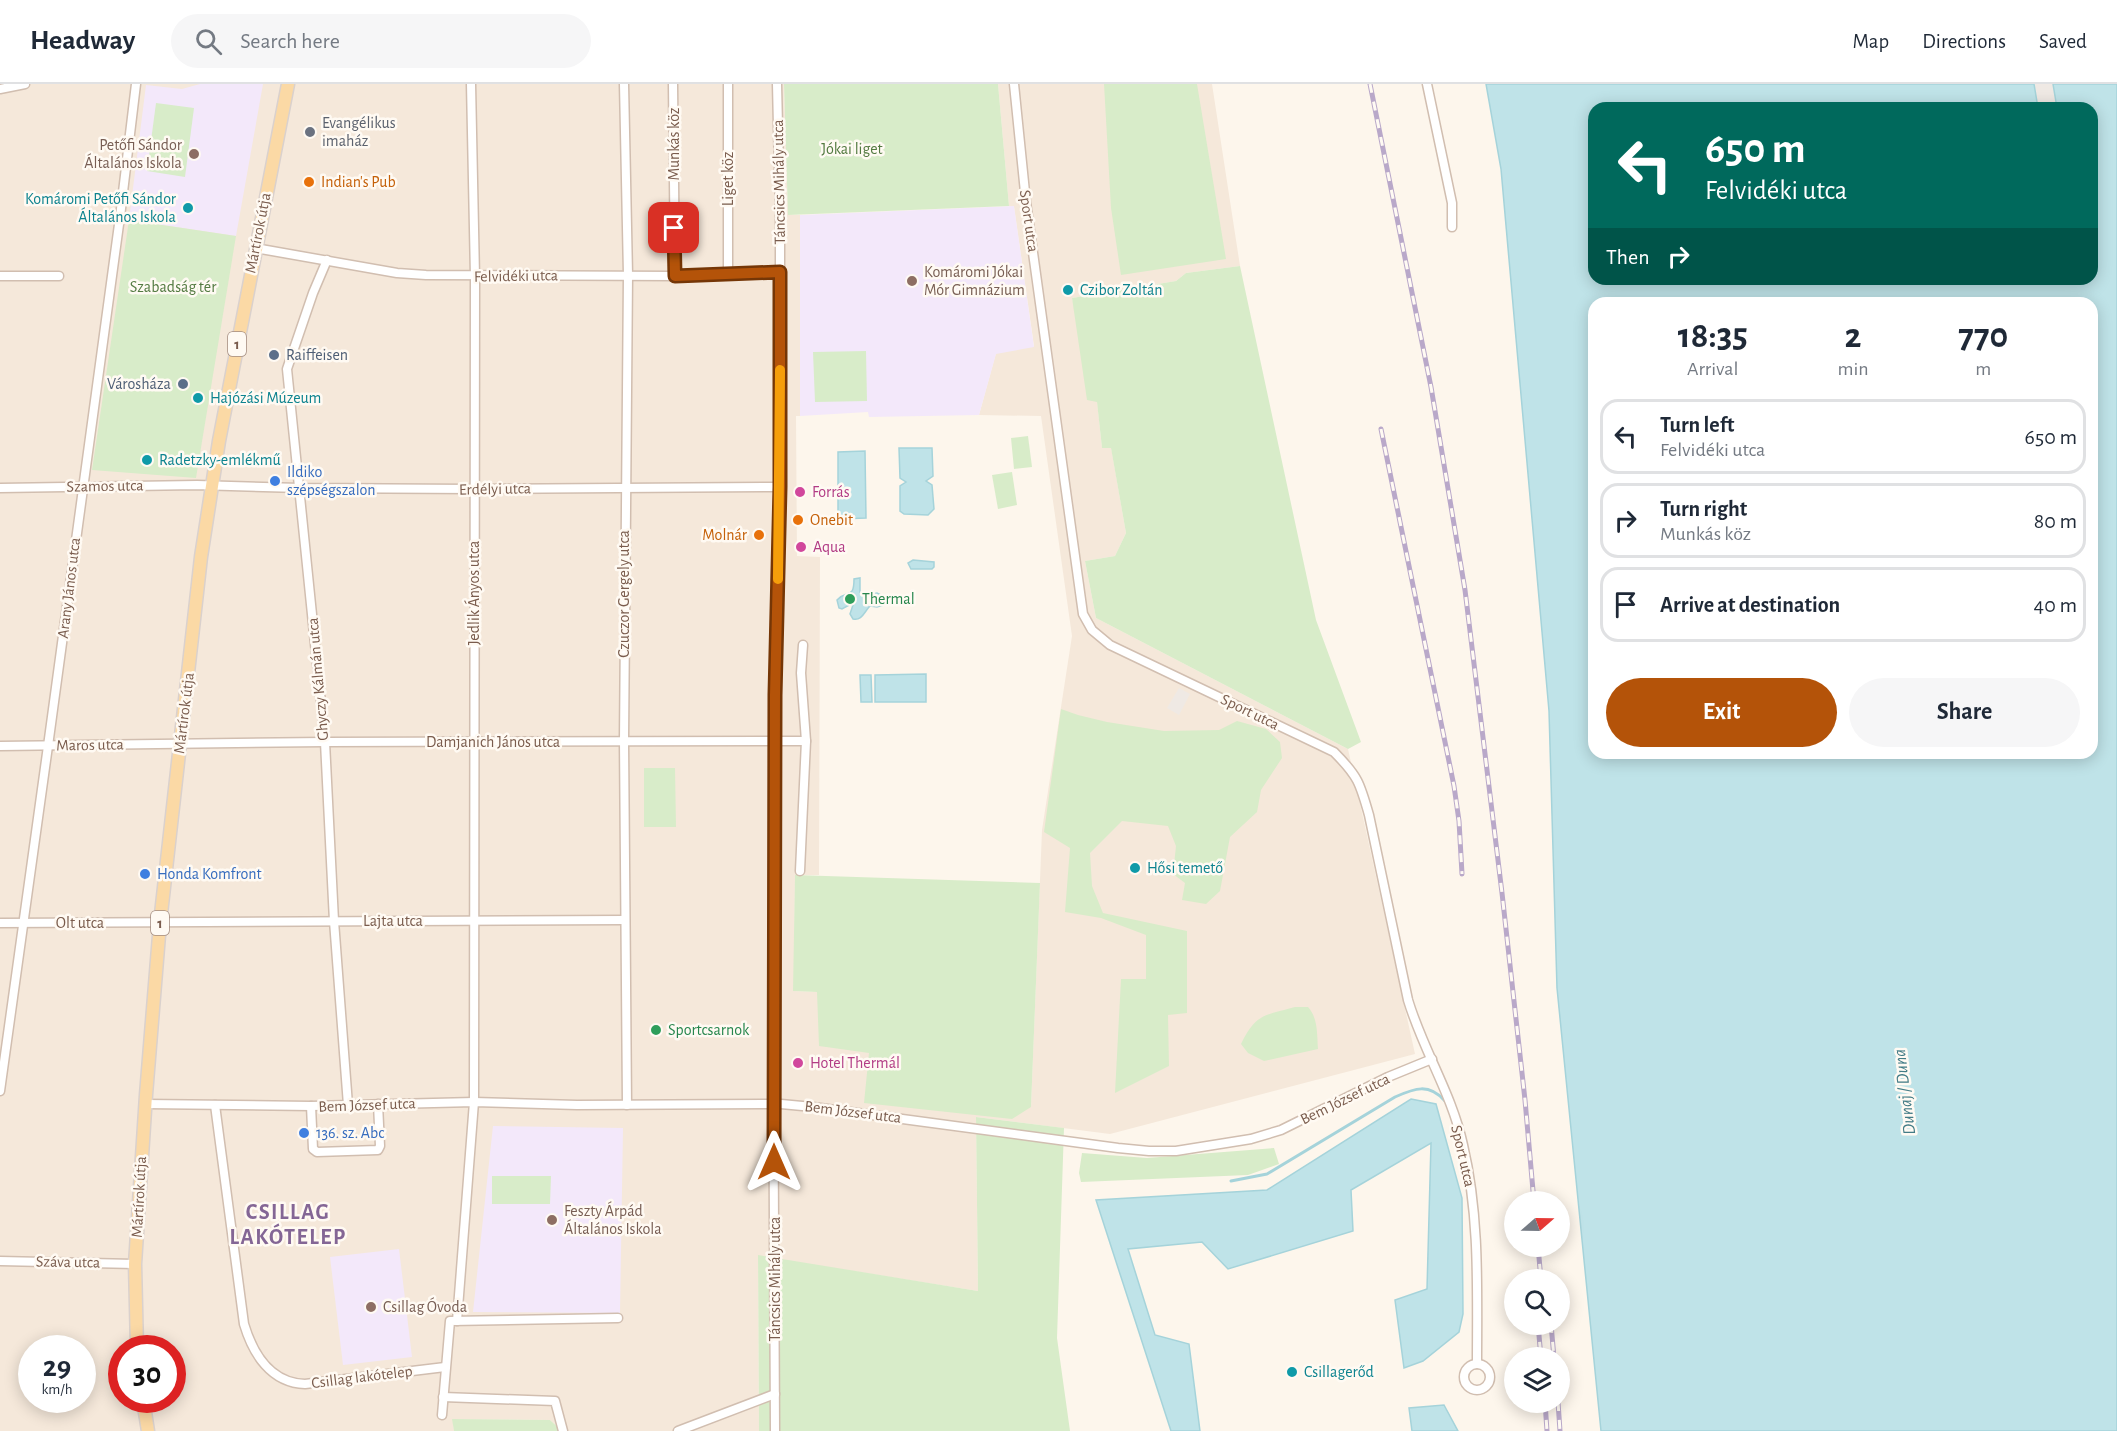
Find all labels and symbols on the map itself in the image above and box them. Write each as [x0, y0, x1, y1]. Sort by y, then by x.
street label: Munkás köz [666, 107, 682, 180]
place label: Evangélikus imaház [322, 115, 396, 149]
street label: Táncsics Mihály utca [770, 119, 789, 245]
marker: Evangélikus imaház [303, 125, 317, 139]
place label: Petőfi Sándor Általános Iskola [84, 137, 183, 171]
park label: Jókai liget [821, 141, 883, 157]
marker: Petőfi Sándor Általános Iskola [187, 147, 201, 161]
street label: Liget köz [720, 151, 736, 206]
place label: Indian's Pub [321, 174, 396, 190]
marker: Indian's Pub [302, 175, 316, 189]
street label: Sport utca [1017, 189, 1041, 253]
place label: Komáromi Petőfi Sándor Általános Iskola [25, 191, 177, 225]
street label: Mártírok útja [242, 191, 275, 275]
marker: Komáromi Petőfi Sándor Általános Iskola [181, 201, 195, 215]
pin [648, 202, 699, 253]
place label: Komáromi Jókai Mór Gimnázium [924, 264, 1025, 298]
street label: Felvidéki utca [474, 267, 558, 285]
marker: Komáromi Jókai Mór Gimnázium [905, 274, 919, 288]
park label: Szabadság tér [130, 279, 217, 295]
place label: Czibor Zoltán [1080, 282, 1163, 298]
marker: Czibor Zoltán [1061, 283, 1075, 297]
road number: 1 [228, 332, 246, 356]
place label: Raiffeisen [286, 347, 348, 363]
marker: Raiffeisen [267, 348, 281, 362]
place label: Városháza [107, 376, 171, 392]
marker: Városháza [176, 377, 190, 391]
place label: Hajózási Múzeum [210, 390, 321, 407]
marker: Hajózási Múzeum [191, 391, 205, 405]
place label: Radetzky-emlékmű [159, 452, 281, 469]
marker: Radetzky-emlékmű [140, 453, 154, 467]
place label: Ildiko szépségszalon [287, 464, 376, 498]
marker: Ildiko szépségszalon [268, 474, 282, 488]
street label: Szamos utca [66, 477, 144, 495]
street label: Erdélyi utca [459, 480, 531, 499]
place label: Forrás [812, 484, 850, 500]
marker: Forrás [793, 485, 807, 499]
place label: Onebit [810, 512, 853, 528]
marker: Onebit [791, 513, 805, 527]
place label: Molnár [702, 527, 748, 543]
marker: Molnár [752, 528, 766, 542]
street label: Czuczor Gergely utca [616, 530, 633, 658]
street label: Arany János utca [55, 537, 84, 640]
place label: Aqua [813, 539, 846, 555]
marker: Aqua [794, 540, 808, 554]
street label: Jedlik Ányos utca [464, 541, 483, 645]
place label: Thermal [862, 591, 915, 607]
marker: Thermal [843, 592, 857, 606]
street label: Ghyczy Kálmán utca [305, 617, 332, 741]
street label: Mártírok útja [171, 671, 198, 755]
street label: Sport utca [1218, 691, 1282, 733]
street label: Damjanich János utca [426, 734, 560, 751]
street label: Maros utca [56, 736, 124, 754]
place label: Hősi temető [1147, 860, 1223, 876]
marker: Hősi temető [1128, 861, 1142, 875]
place label: Honda Komfront [157, 866, 262, 882]
marker: Honda Komfront [138, 867, 152, 881]
road number: 1 [151, 911, 169, 935]
street label: Lajta utca [363, 913, 423, 930]
street label: Olt utca [56, 915, 104, 931]
place label: Sportcsarnok [668, 1022, 750, 1038]
marker: Sportcsarnok [649, 1023, 663, 1037]
water label: Dunaj / Duna [1891, 1048, 1919, 1136]
place label: Hotel Thermál [810, 1055, 900, 1071]
marker: Hotel Thermál [791, 1056, 805, 1070]
street label: Bem József utca [1298, 1070, 1392, 1128]
street label: Bem József utca [318, 1095, 416, 1115]
street label: Bem József utca [804, 1098, 902, 1126]
street label: Sport utca [1448, 1124, 1478, 1188]
place label: 136. sz. Abc [316, 1125, 384, 1141]
marker: 136. sz. Abc [297, 1126, 311, 1140]
position arrow [742, 1130, 806, 1194]
street label: Mártírok útja [129, 1156, 150, 1238]
north arrow [1504, 1191, 1570, 1257]
district label: CSILLAG LAKÓTELEP [229, 1201, 347, 1248]
place label: Feszty Árpád Általános Iskola [564, 1201, 662, 1237]
marker: Feszty Árpád Általános Iskola [545, 1213, 559, 1227]
street label: Táncsics Mihály utca [767, 1217, 784, 1342]
street label: Száva utca [36, 1253, 100, 1271]
place label: Csillag Óvoda [383, 1297, 467, 1315]
marker: Csillag Óvoda [364, 1300, 378, 1314]
speed limit sign: 30 [108, 1335, 186, 1413]
street label: Csillag lakótelep [311, 1363, 413, 1391]
place label: Csillagerőd [1304, 1364, 1374, 1380]
marker: Csillagerőd [1285, 1365, 1299, 1379]

